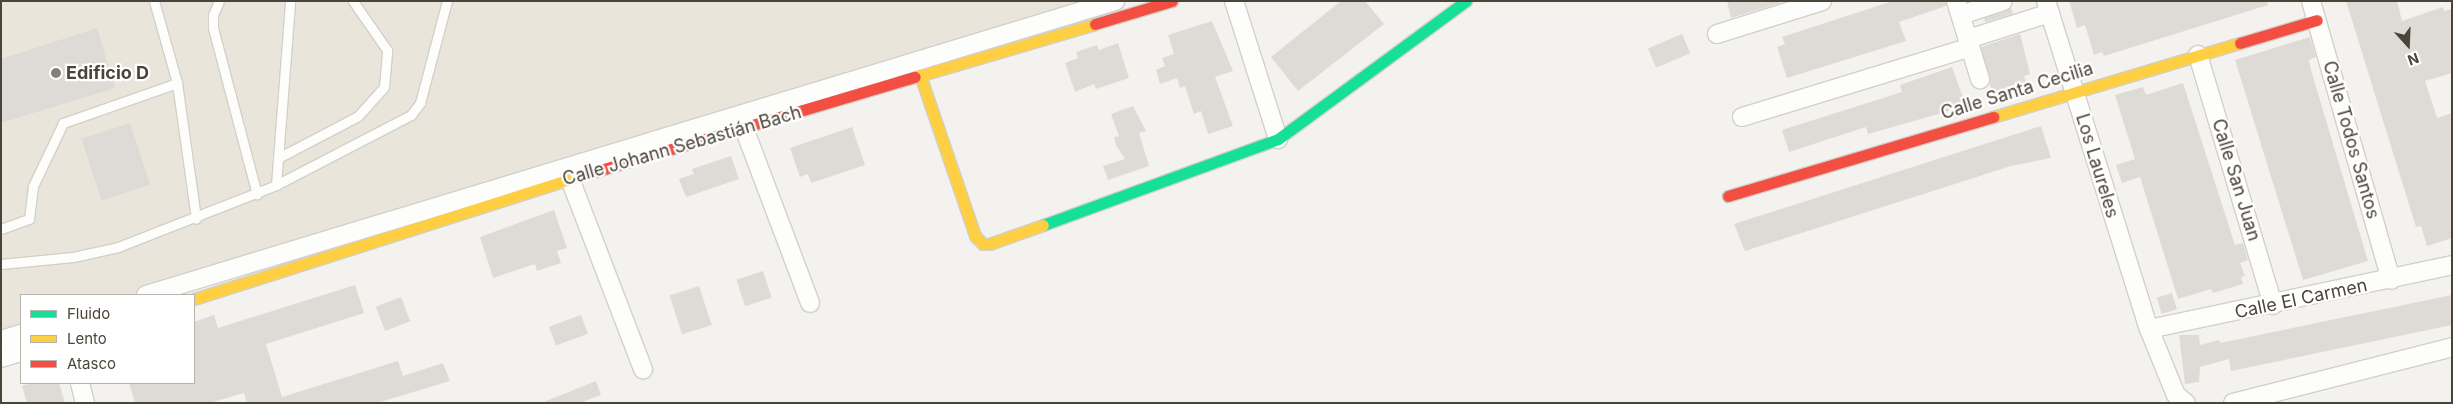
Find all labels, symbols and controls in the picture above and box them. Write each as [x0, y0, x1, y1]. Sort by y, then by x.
north arrow [2383, 20, 2433, 70]
text: N [2405, 50, 2421, 69]
street label: Calle Santa Cecilia [1938, 58, 2096, 124]
street label: Calle Todos Santos [2318, 59, 2384, 221]
place label: Edificio D [66, 62, 149, 84]
marker: Edificio D [50, 67, 62, 79]
street label: Calle Johann Sebastián Bach [560, 102, 804, 190]
street label: Los Laureles [2071, 111, 2123, 221]
street label: Calle San Juan [2207, 116, 2265, 244]
street label: Calle El Carmen [2233, 274, 2369, 324]
legend [20, 294, 195, 384]
text: Fluido [67, 304, 110, 323]
text: Lento [67, 329, 107, 348]
text: Atasco [67, 354, 116, 373]

